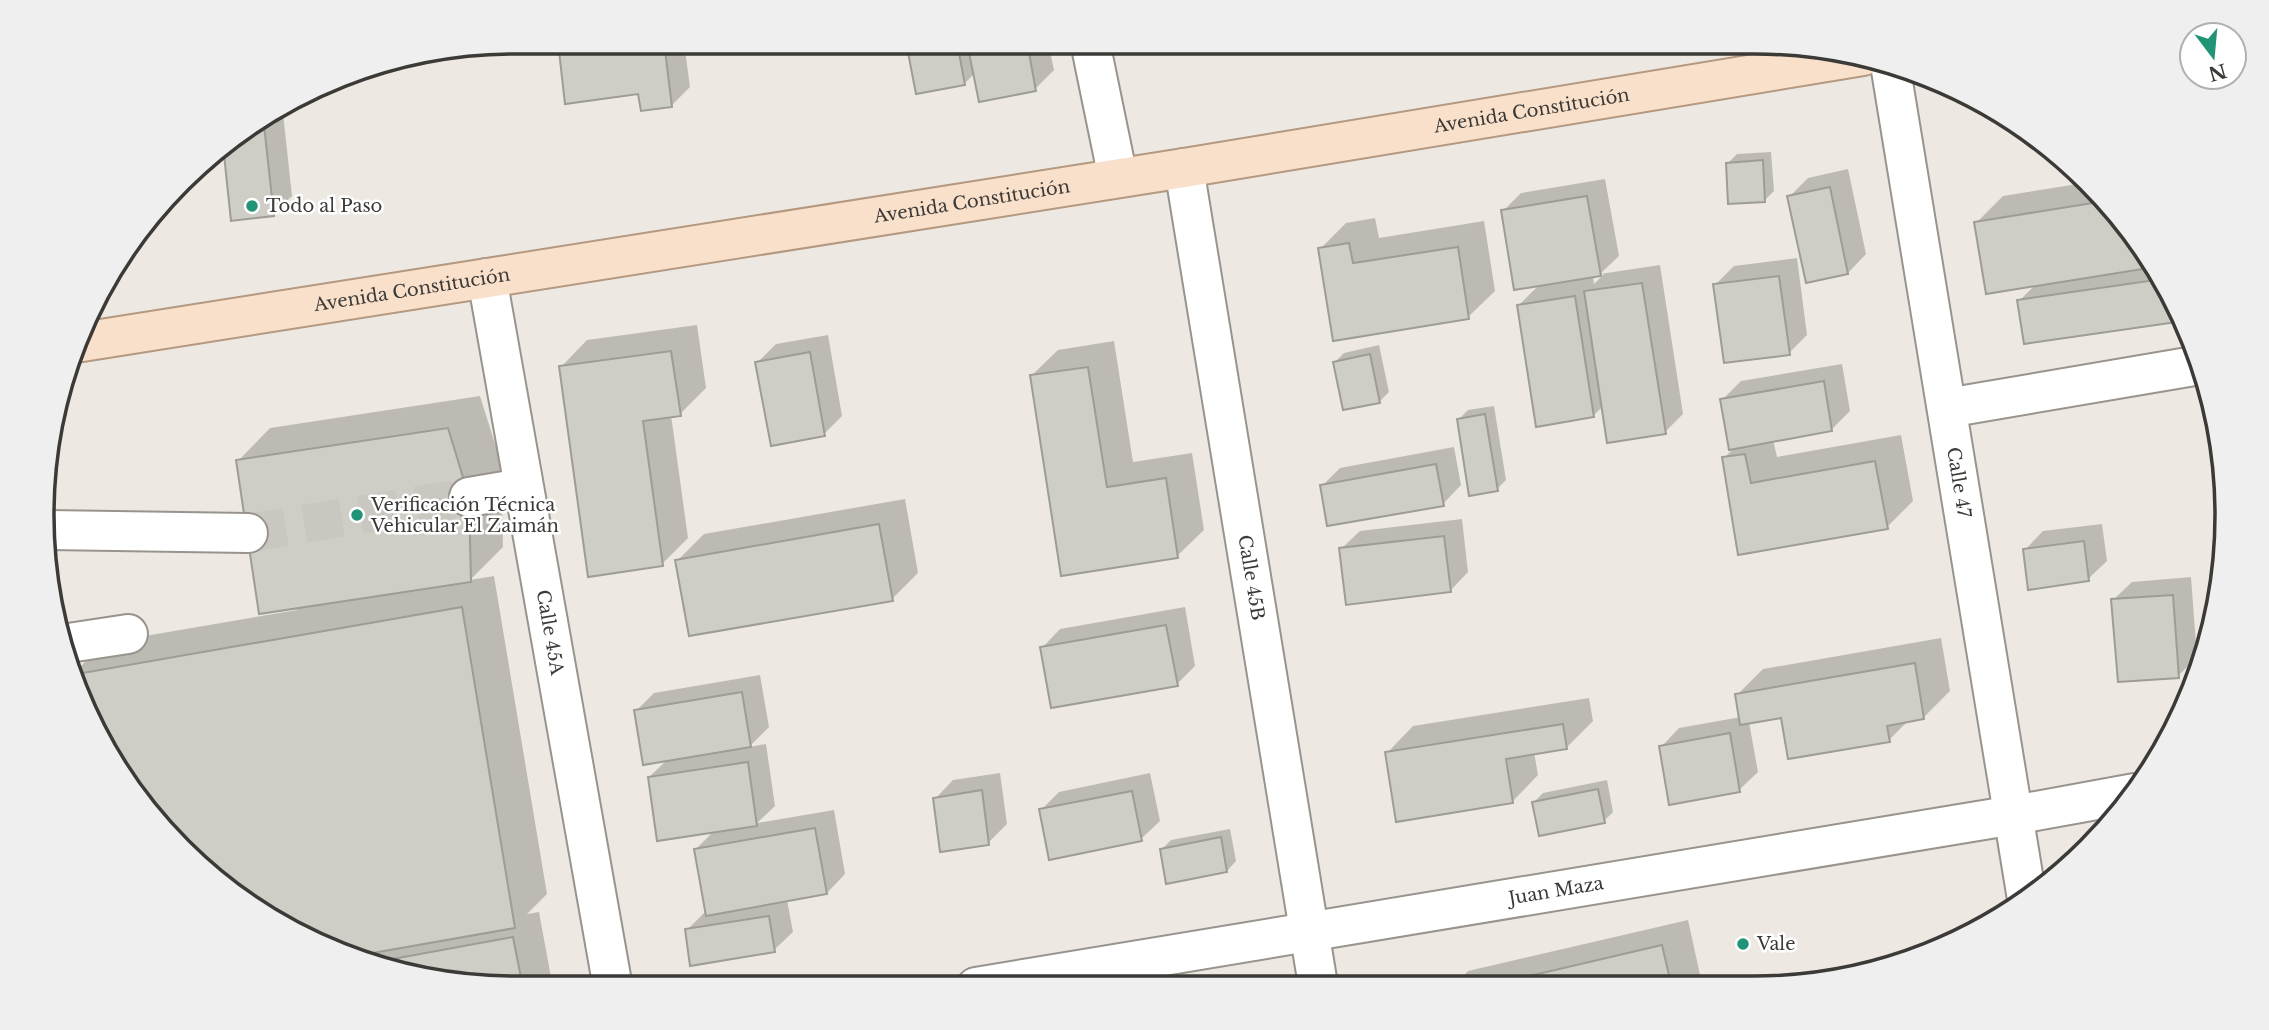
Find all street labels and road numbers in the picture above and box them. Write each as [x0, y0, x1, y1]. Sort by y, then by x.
street label: Avenida Constitución [1431, 84, 1631, 138]
street label: Avenida Constitución [871, 175, 1072, 228]
street label: Avenida Constitución [311, 264, 511, 316]
street label: Calle 47 [1942, 445, 1975, 520]
street label: Calle 45B [1233, 533, 1269, 622]
street label: Calle 45A [532, 588, 568, 678]
street label: Juan Maza [1505, 872, 1605, 910]

